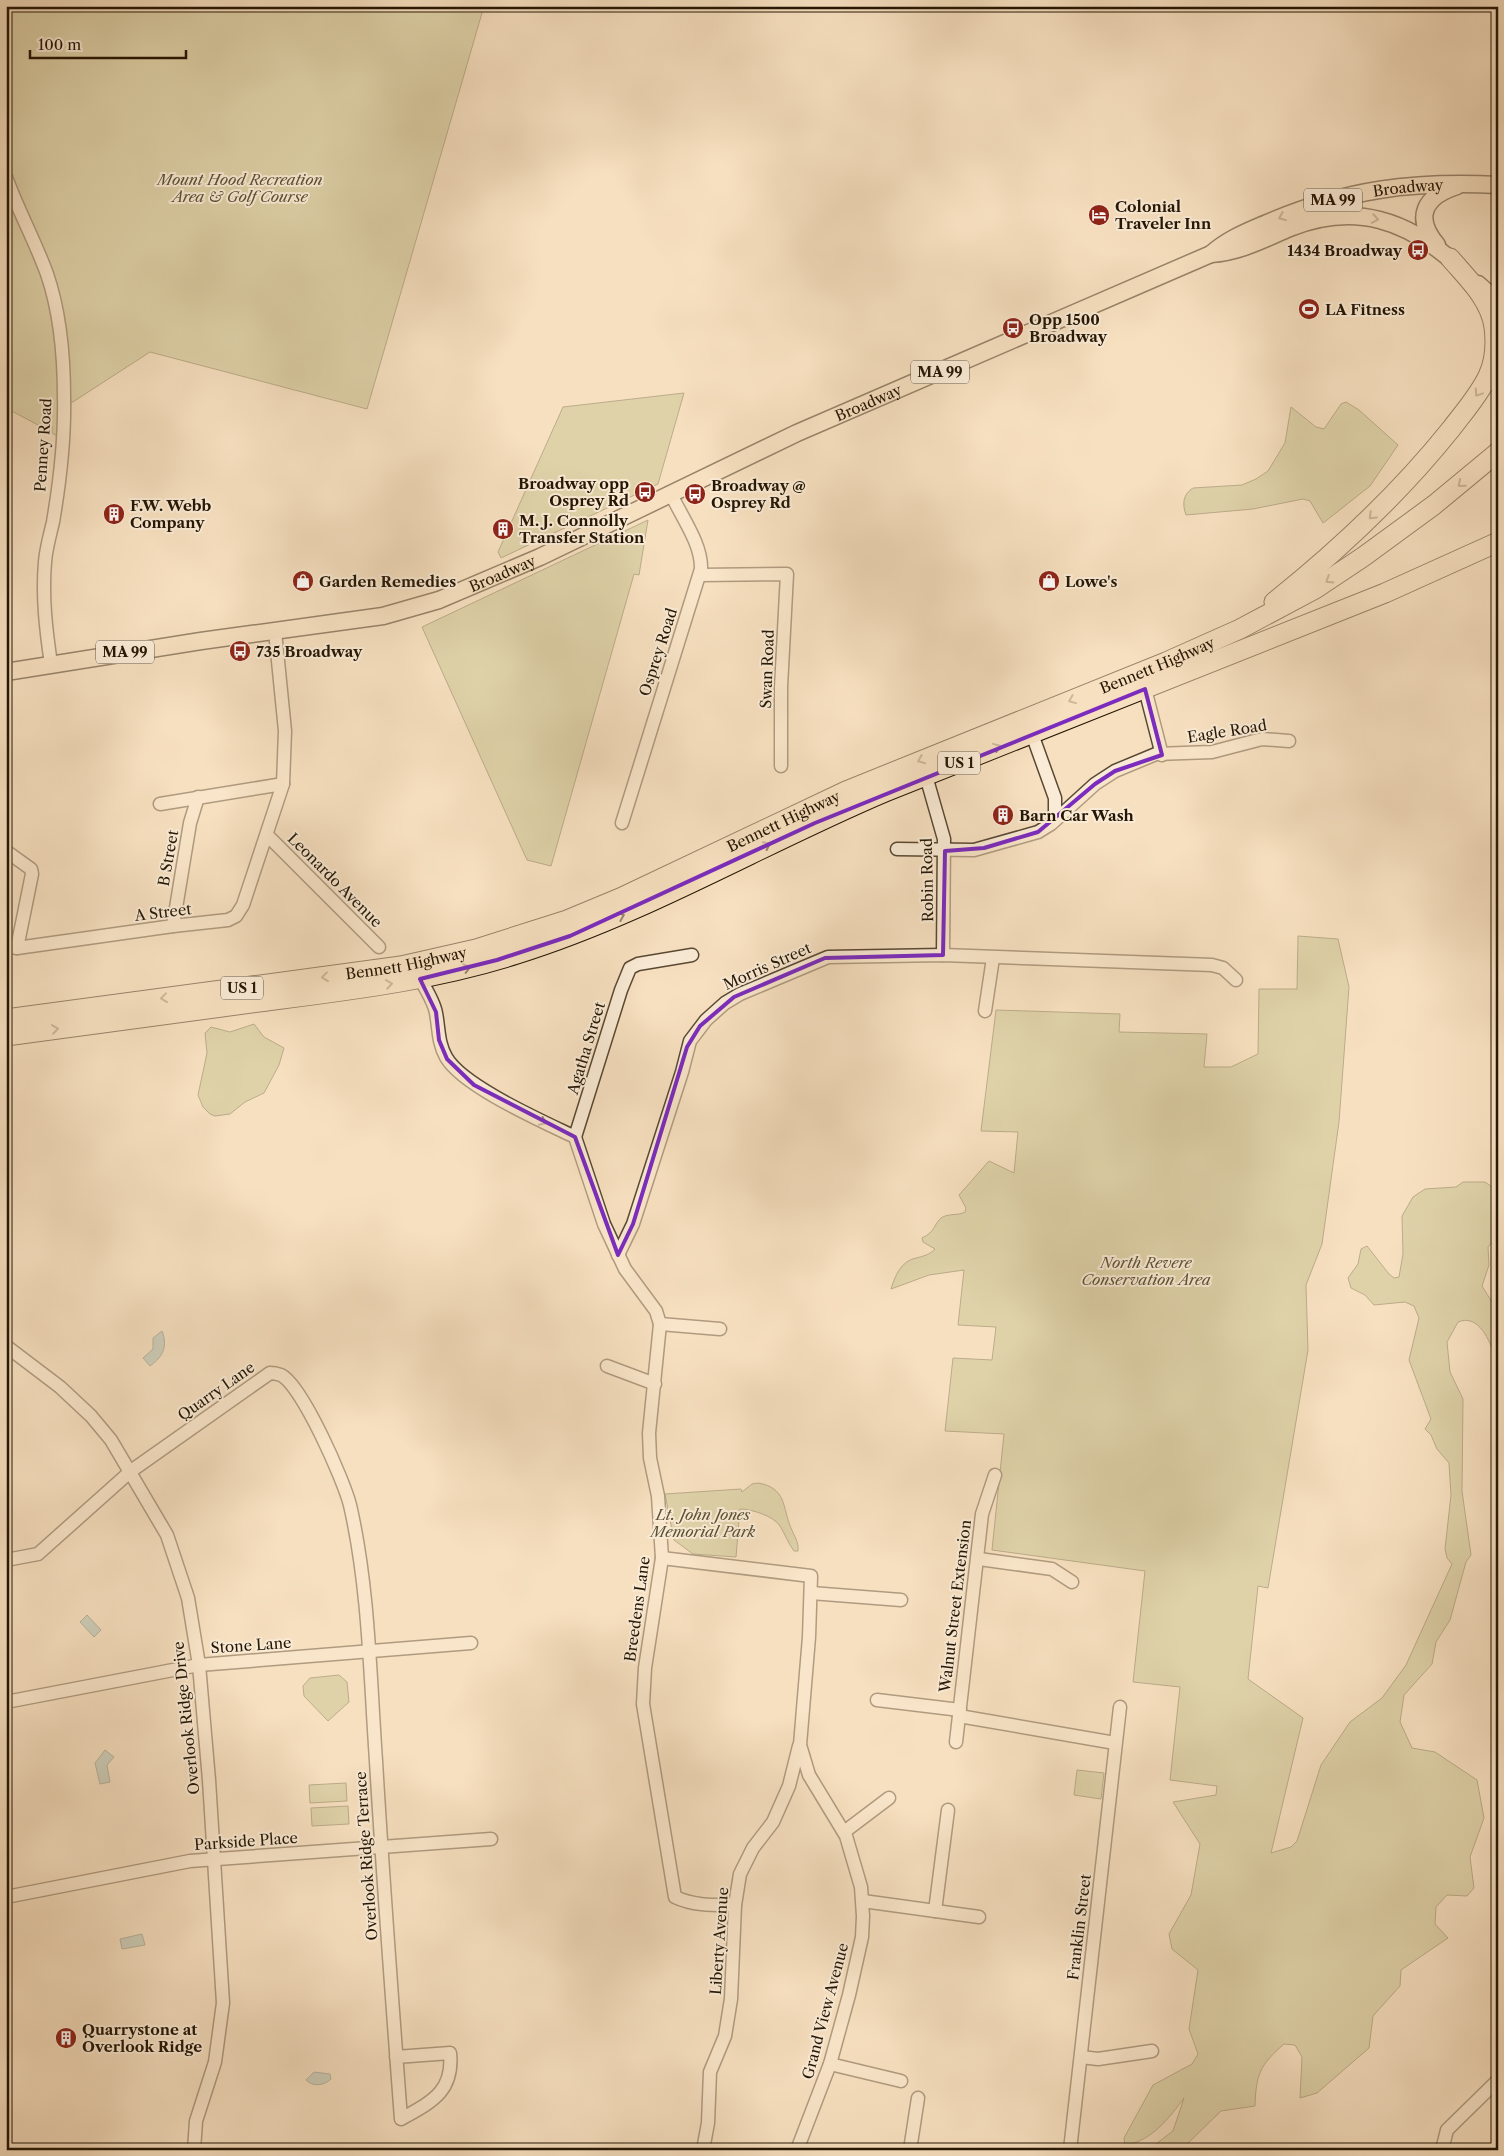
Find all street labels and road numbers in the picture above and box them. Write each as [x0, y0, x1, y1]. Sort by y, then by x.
street label: Broadway [1371, 175, 1444, 200]
road number: MA 99 [1304, 188, 1362, 212]
road number: MA 99 [911, 361, 969, 384]
street label: Broadway [832, 379, 905, 425]
street label: Penney Road [30, 398, 56, 492]
street label: Broadway [466, 550, 539, 596]
street label: Osprey Road [635, 606, 681, 698]
street label: Swan Road [756, 629, 778, 709]
street label: Bennett Highway [1097, 632, 1218, 697]
road number: MA 99 [96, 640, 154, 664]
street label: Eagle Road [1186, 715, 1268, 747]
road number: US 1 [938, 751, 980, 774]
street label: Bennett Highway [724, 786, 843, 856]
street label: B Street [154, 828, 182, 888]
street label: Leonardo Avenue [284, 829, 386, 931]
street label: Robin Road [917, 838, 937, 922]
street label: A Street [133, 899, 193, 925]
street label: Morris Street [720, 938, 815, 994]
street label: Bennett Highway [344, 942, 469, 983]
road number: US 1 [221, 976, 263, 1000]
street label: Agatha Street [563, 999, 609, 1098]
street label: Quarry Lane [174, 1358, 258, 1424]
street label: Walnut Street Extension [935, 1518, 975, 1694]
street label: Breedens Lane [620, 1555, 654, 1663]
street label: Stone Lane [210, 1633, 292, 1657]
street label: Overlook Ridge Drive [169, 1640, 203, 1796]
street label: Overlook Ridge Terrace [351, 1771, 381, 1941]
street label: Parkside Place [194, 1828, 298, 1854]
street label: Franklin Street [1063, 1872, 1095, 1981]
street label: Liberty Avenue [706, 1886, 732, 1996]
street label: Grand View Avenue [798, 1941, 852, 2081]

